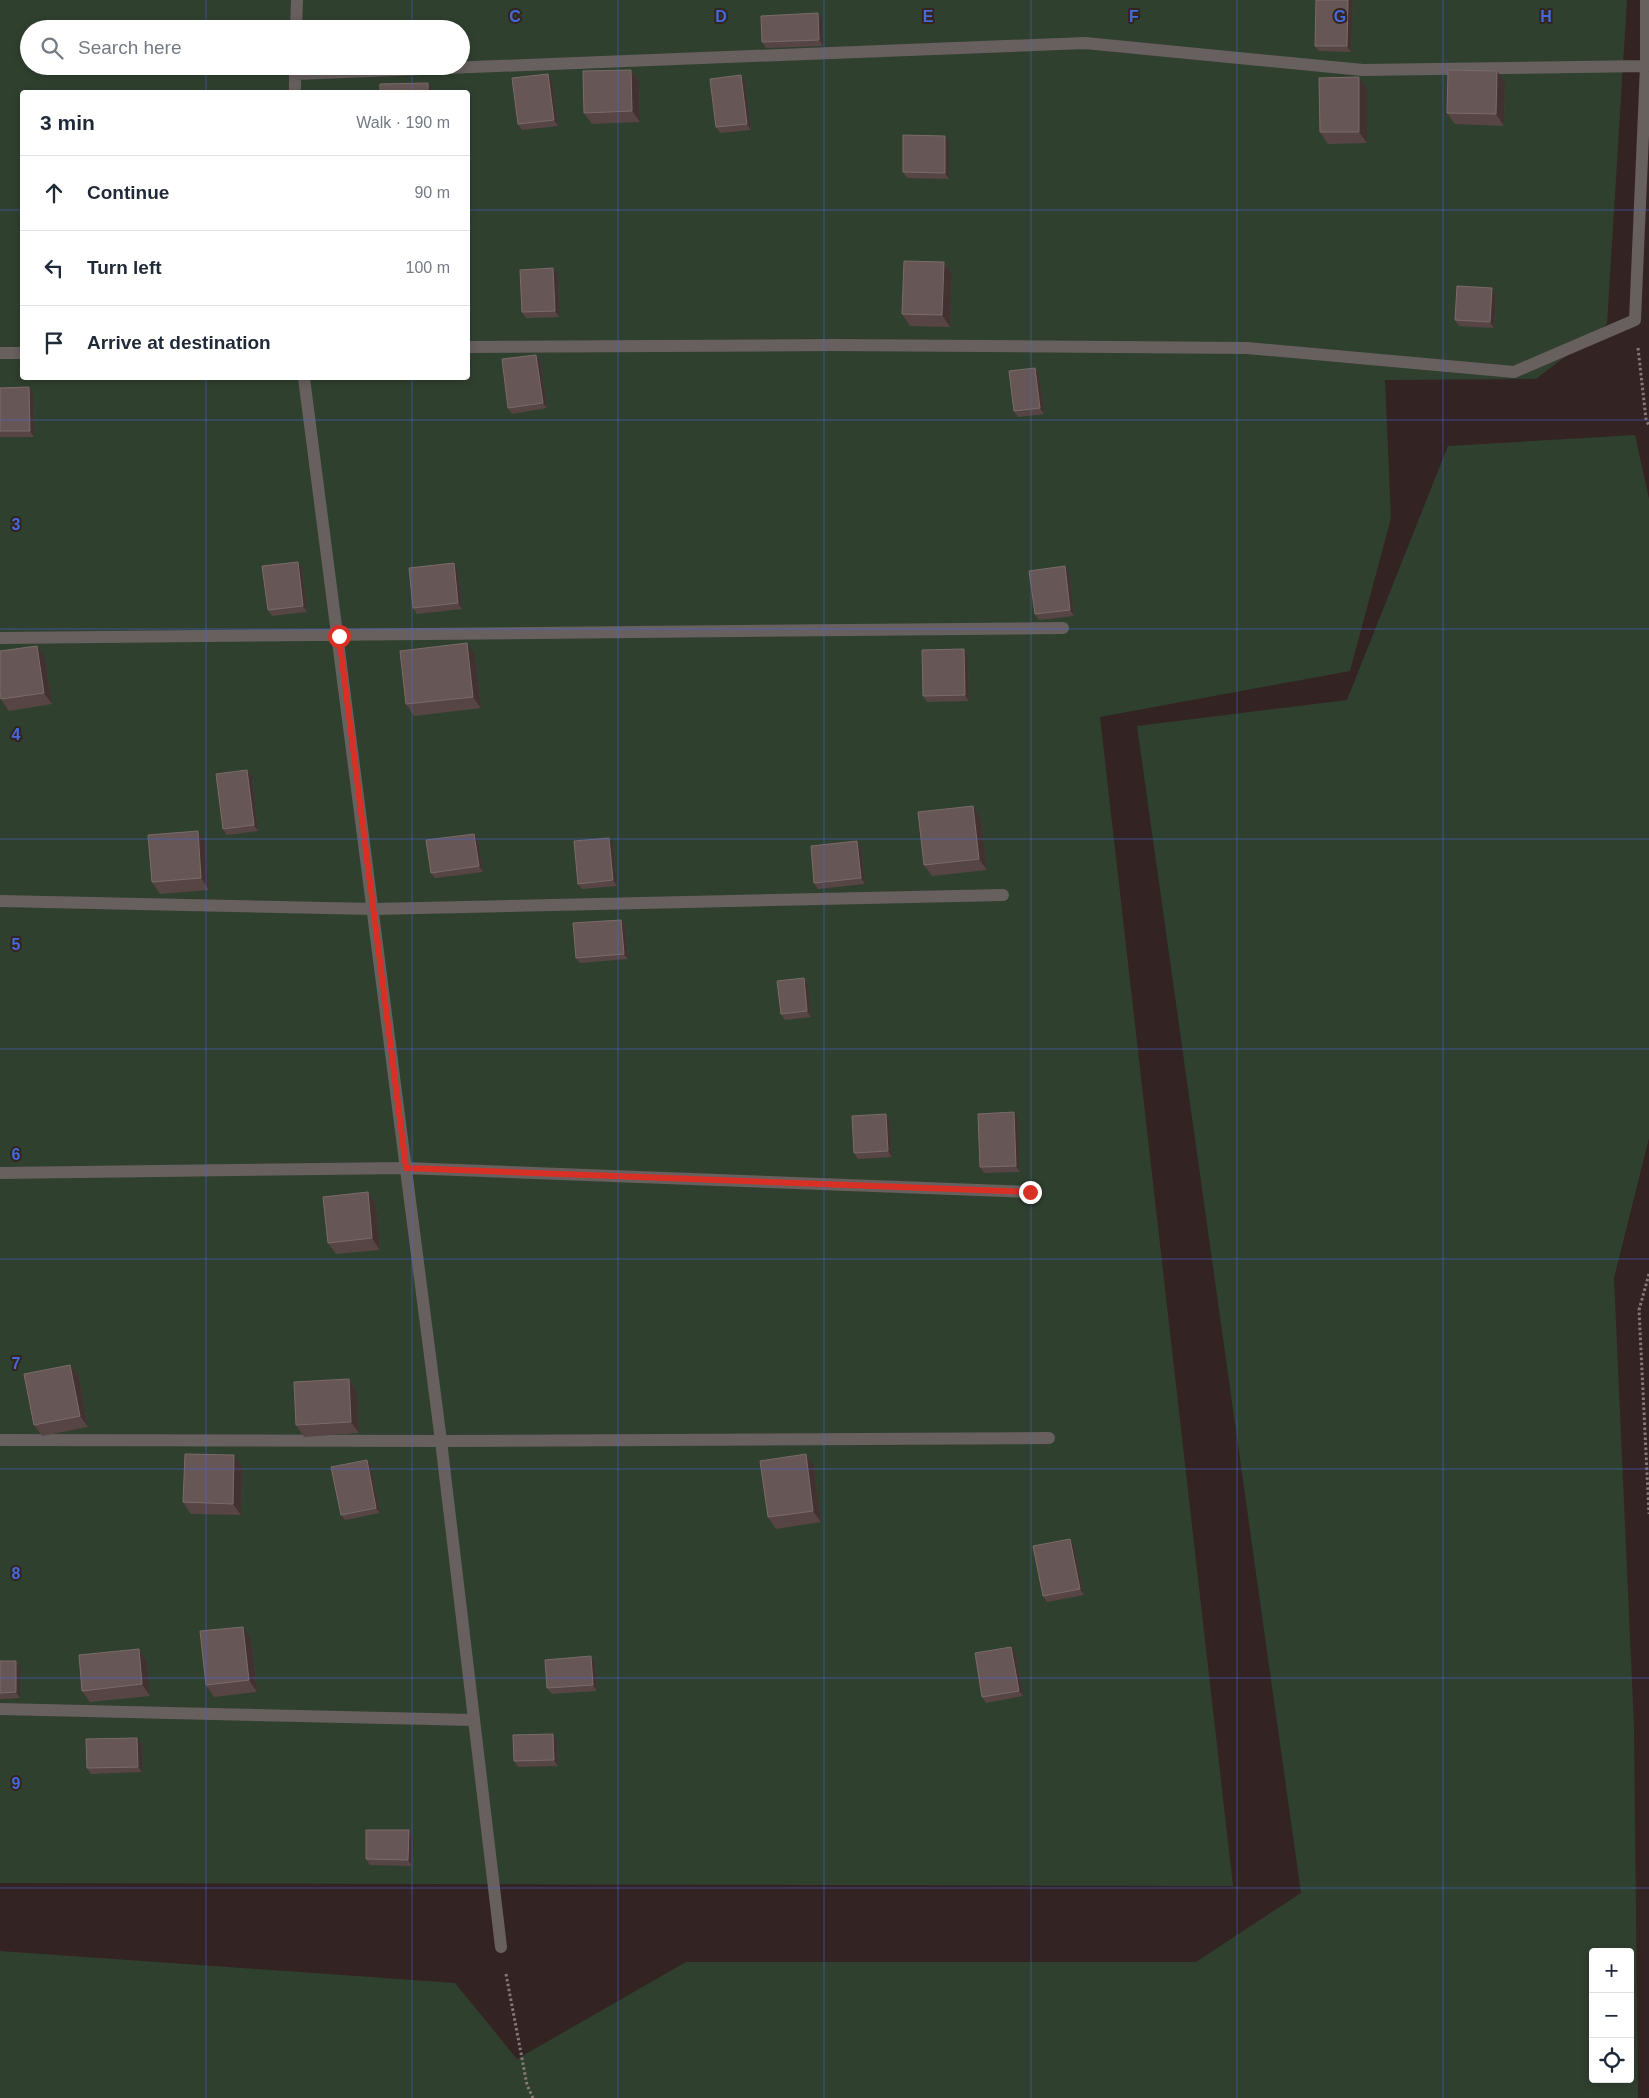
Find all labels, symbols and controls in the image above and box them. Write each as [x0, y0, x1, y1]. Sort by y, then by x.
text: C [509, 8, 521, 25]
text: D [715, 8, 727, 25]
text: E [923, 8, 934, 25]
text: F [1129, 8, 1139, 25]
text: G [1334, 8, 1346, 25]
text: H [1540, 8, 1552, 25]
search box [20, 20, 470, 75]
icon: search [38, 34, 66, 62]
text: Search here [78, 37, 182, 58]
text: 3 min [40, 111, 95, 134]
text: Walk · 190 m [356, 114, 450, 131]
icon: ahead [40, 179, 68, 207]
text: Continue [87, 182, 169, 203]
text: 90 m [414, 184, 450, 201]
icon: left [40, 254, 68, 282]
text: Turn left [87, 257, 162, 278]
text: 100 m [406, 259, 450, 276]
icon: arrive [40, 329, 68, 357]
text: Arrive at destination [87, 332, 271, 353]
text: 3 [12, 516, 21, 533]
route start [328, 625, 351, 648]
text: 4 [12, 726, 21, 743]
text: 5 [12, 936, 21, 953]
text: 6 [12, 1146, 21, 1163]
route end [1019, 1181, 1042, 1204]
text: 7 [12, 1355, 21, 1372]
text: 8 [12, 1565, 21, 1582]
text: 9 [12, 1775, 21, 1792]
map controls [1589, 1948, 1634, 2083]
button: + [1589, 1948, 1634, 1993]
button: − [1589, 1993, 1634, 2038]
button: locate [1589, 2038, 1634, 2083]

